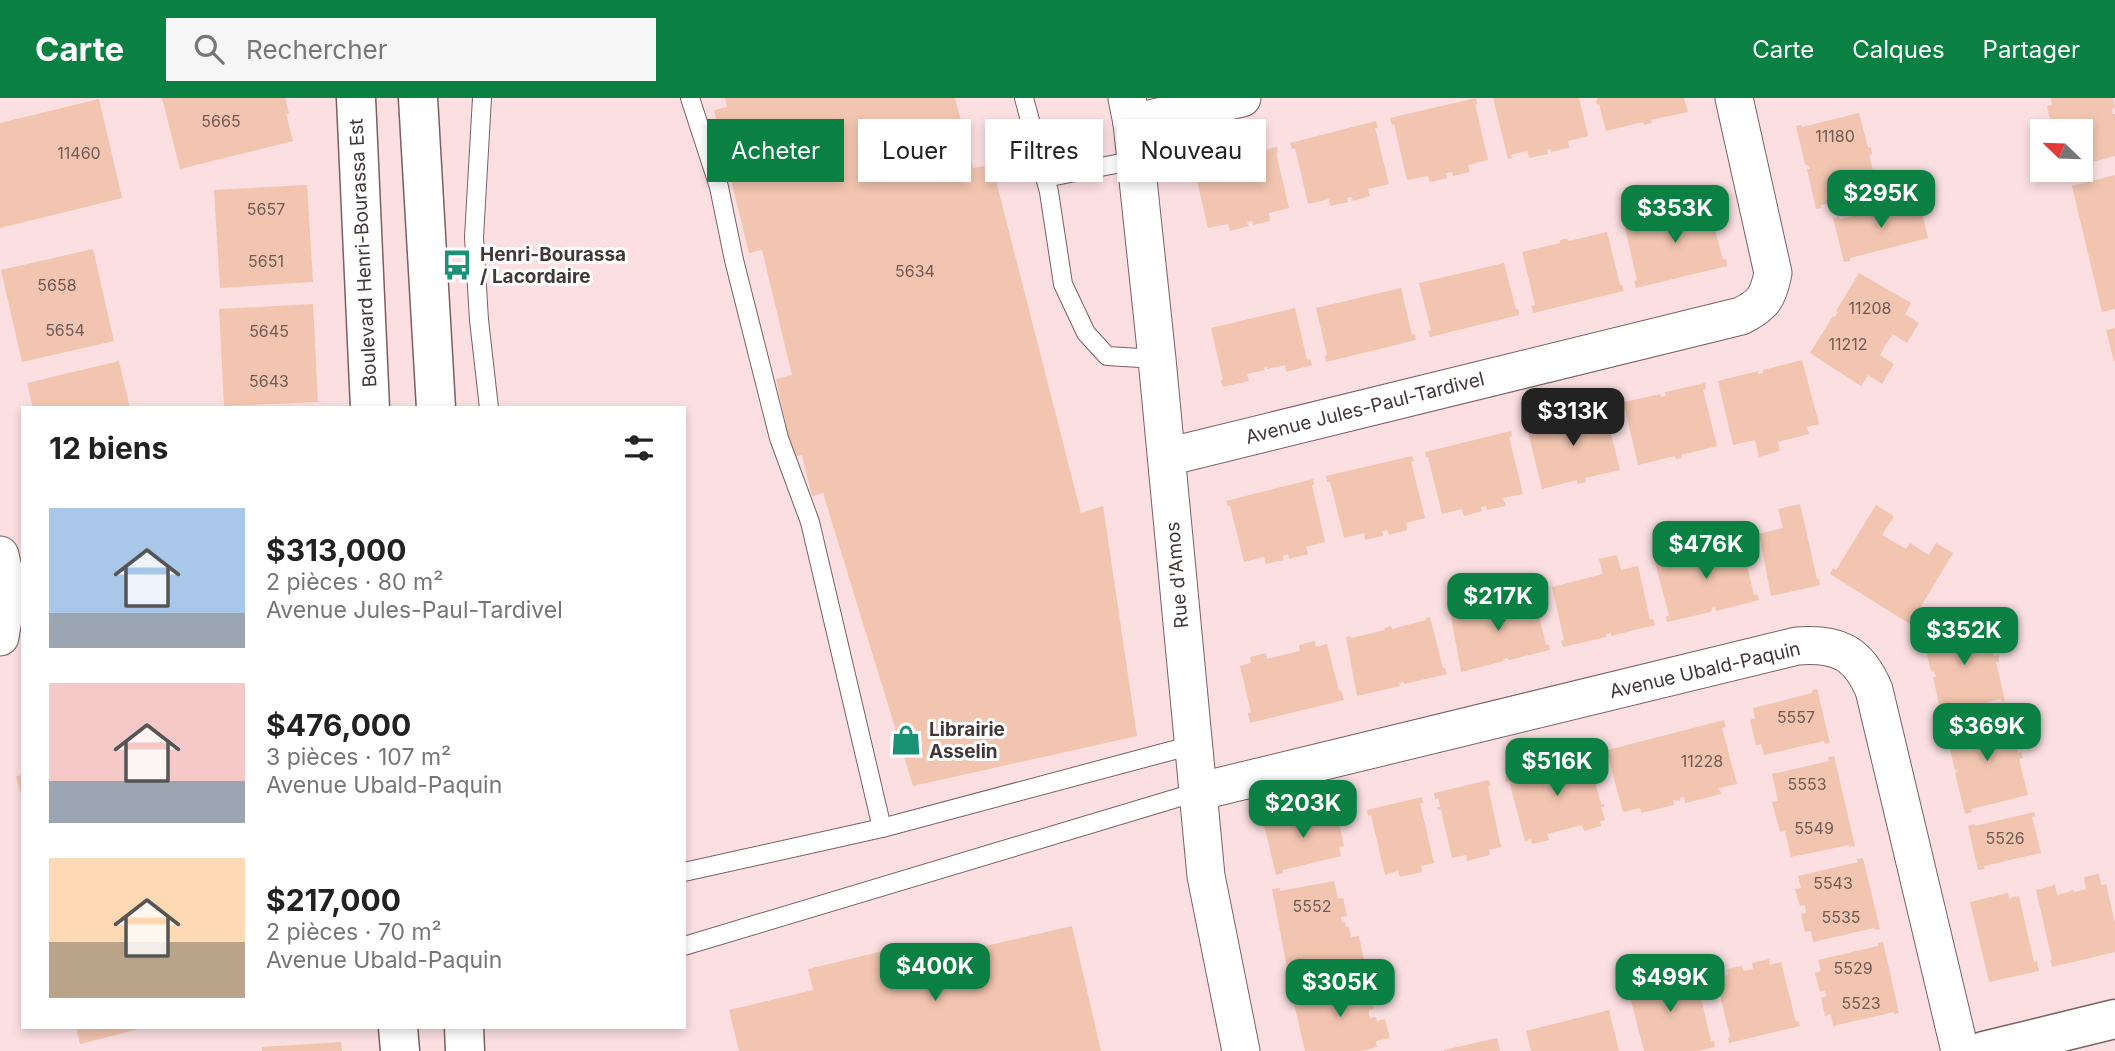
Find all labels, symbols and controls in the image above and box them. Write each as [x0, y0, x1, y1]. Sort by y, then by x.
search box [166, 18, 656, 81]
text: Carte [35, 29, 124, 69]
icon: search [190, 30, 228, 68]
text: Rechercher [246, 34, 388, 65]
text: Carte [1752, 35, 1814, 64]
text: Calques [1852, 35, 1945, 64]
text: Partager [1983, 35, 2080, 64]
house number: 5665 [201, 111, 241, 131]
street label: Boulevard Henri-Bourassa Est [344, 118, 382, 388]
chip: Acheter [707, 119, 844, 182]
chip: Louer [858, 119, 971, 182]
chip: Filtres [985, 119, 1103, 182]
chip: Nouveau [1117, 119, 1266, 182]
north arrow [2030, 119, 2093, 182]
map controls [2030, 119, 2093, 182]
house number: 11180 [1815, 126, 1855, 146]
house number: 11460 [57, 143, 101, 163]
pin: $295K [1832, 170, 1930, 230]
text: $295K [1843, 179, 1919, 207]
pin: $353K [1626, 186, 1724, 245]
text: $353K [1637, 194, 1713, 222]
house number: 5657 [247, 199, 285, 219]
place label: Henri-Bourassa / Lacordaire [480, 243, 626, 288]
bus stop icon: Henri-Bourassa / Lacordaire [440, 248, 474, 282]
house number: 5651 [248, 251, 284, 271]
house number: 5634 [895, 261, 935, 281]
house number: 5658 [37, 275, 77, 295]
house number: 11208 [1849, 298, 1891, 318]
house number: 5654 [45, 320, 85, 340]
house number: 5645 [249, 321, 289, 341]
house number: 11212 [1828, 334, 1868, 354]
street label: Avenue Jules-Paul-Tardivel [1243, 367, 1487, 449]
house number: 5643 [249, 371, 289, 391]
pin: $313K [1524, 388, 1622, 448]
text: $313K [1537, 397, 1609, 425]
icon: filters [620, 429, 658, 467]
text: 12 biens [49, 430, 168, 466]
street label: Rue d'Amos [1161, 521, 1193, 629]
pin: $476K [1657, 522, 1755, 581]
text: $476K [1668, 530, 1744, 558]
text: $313,000 [266, 532, 407, 568]
icon: home [105, 536, 189, 620]
text: 2 pièces · 80 m² [266, 568, 443, 596]
pin: $217K [1449, 574, 1547, 633]
text: $217K [1463, 582, 1533, 610]
text: Avenue Jules-Paul-Tardivel [266, 596, 563, 624]
pin: $352K [1915, 608, 2013, 667]
text: $352K [1926, 616, 2002, 644]
street label: Avenue Ubald-Paquin [1607, 637, 1803, 703]
pin: $369K [1938, 704, 2036, 763]
text: $476,000 [266, 707, 411, 743]
house number: 5557 [1777, 707, 1815, 727]
icon: home [105, 711, 189, 795]
text: $369K [1949, 712, 2025, 740]
place label: Librairie Asselin [929, 718, 1005, 763]
shop icon: Librairie Asselin [889, 723, 923, 757]
pin: $516K [1508, 738, 1606, 798]
text: 3 pièces · 107 m² [266, 743, 451, 771]
text: $516K [1521, 747, 1593, 775]
house number: 11228 [1681, 751, 1723, 771]
text: Avenue Ubald-Paquin [266, 771, 502, 799]
house number: 5553 [1787, 774, 1827, 794]
pin: $203K [1254, 780, 1352, 840]
text: $203K [1265, 789, 1341, 817]
house number: 5549 [1794, 818, 1834, 838]
house number: 5526 [1985, 828, 2025, 848]
house number: 5543 [1813, 873, 1853, 893]
text: $217,000 [266, 882, 401, 918]
icon: home [105, 886, 189, 970]
house number: 5552 [1293, 896, 1331, 916]
house number: 5535 [1821, 907, 1861, 927]
text: 2 pièces · 70 m² [266, 918, 442, 946]
pin: $400K [886, 944, 984, 1003]
text: Avenue Ubald-Paquin [266, 946, 502, 974]
text: $400K [896, 952, 974, 980]
pin: $499K [1621, 954, 1719, 1014]
house number: 5529 [1833, 958, 1873, 978]
pin: $305K [1291, 960, 1389, 1019]
text: $499K [1631, 963, 1709, 991]
text: $305K [1302, 968, 1378, 996]
house number: 5523 [1841, 993, 1881, 1013]

